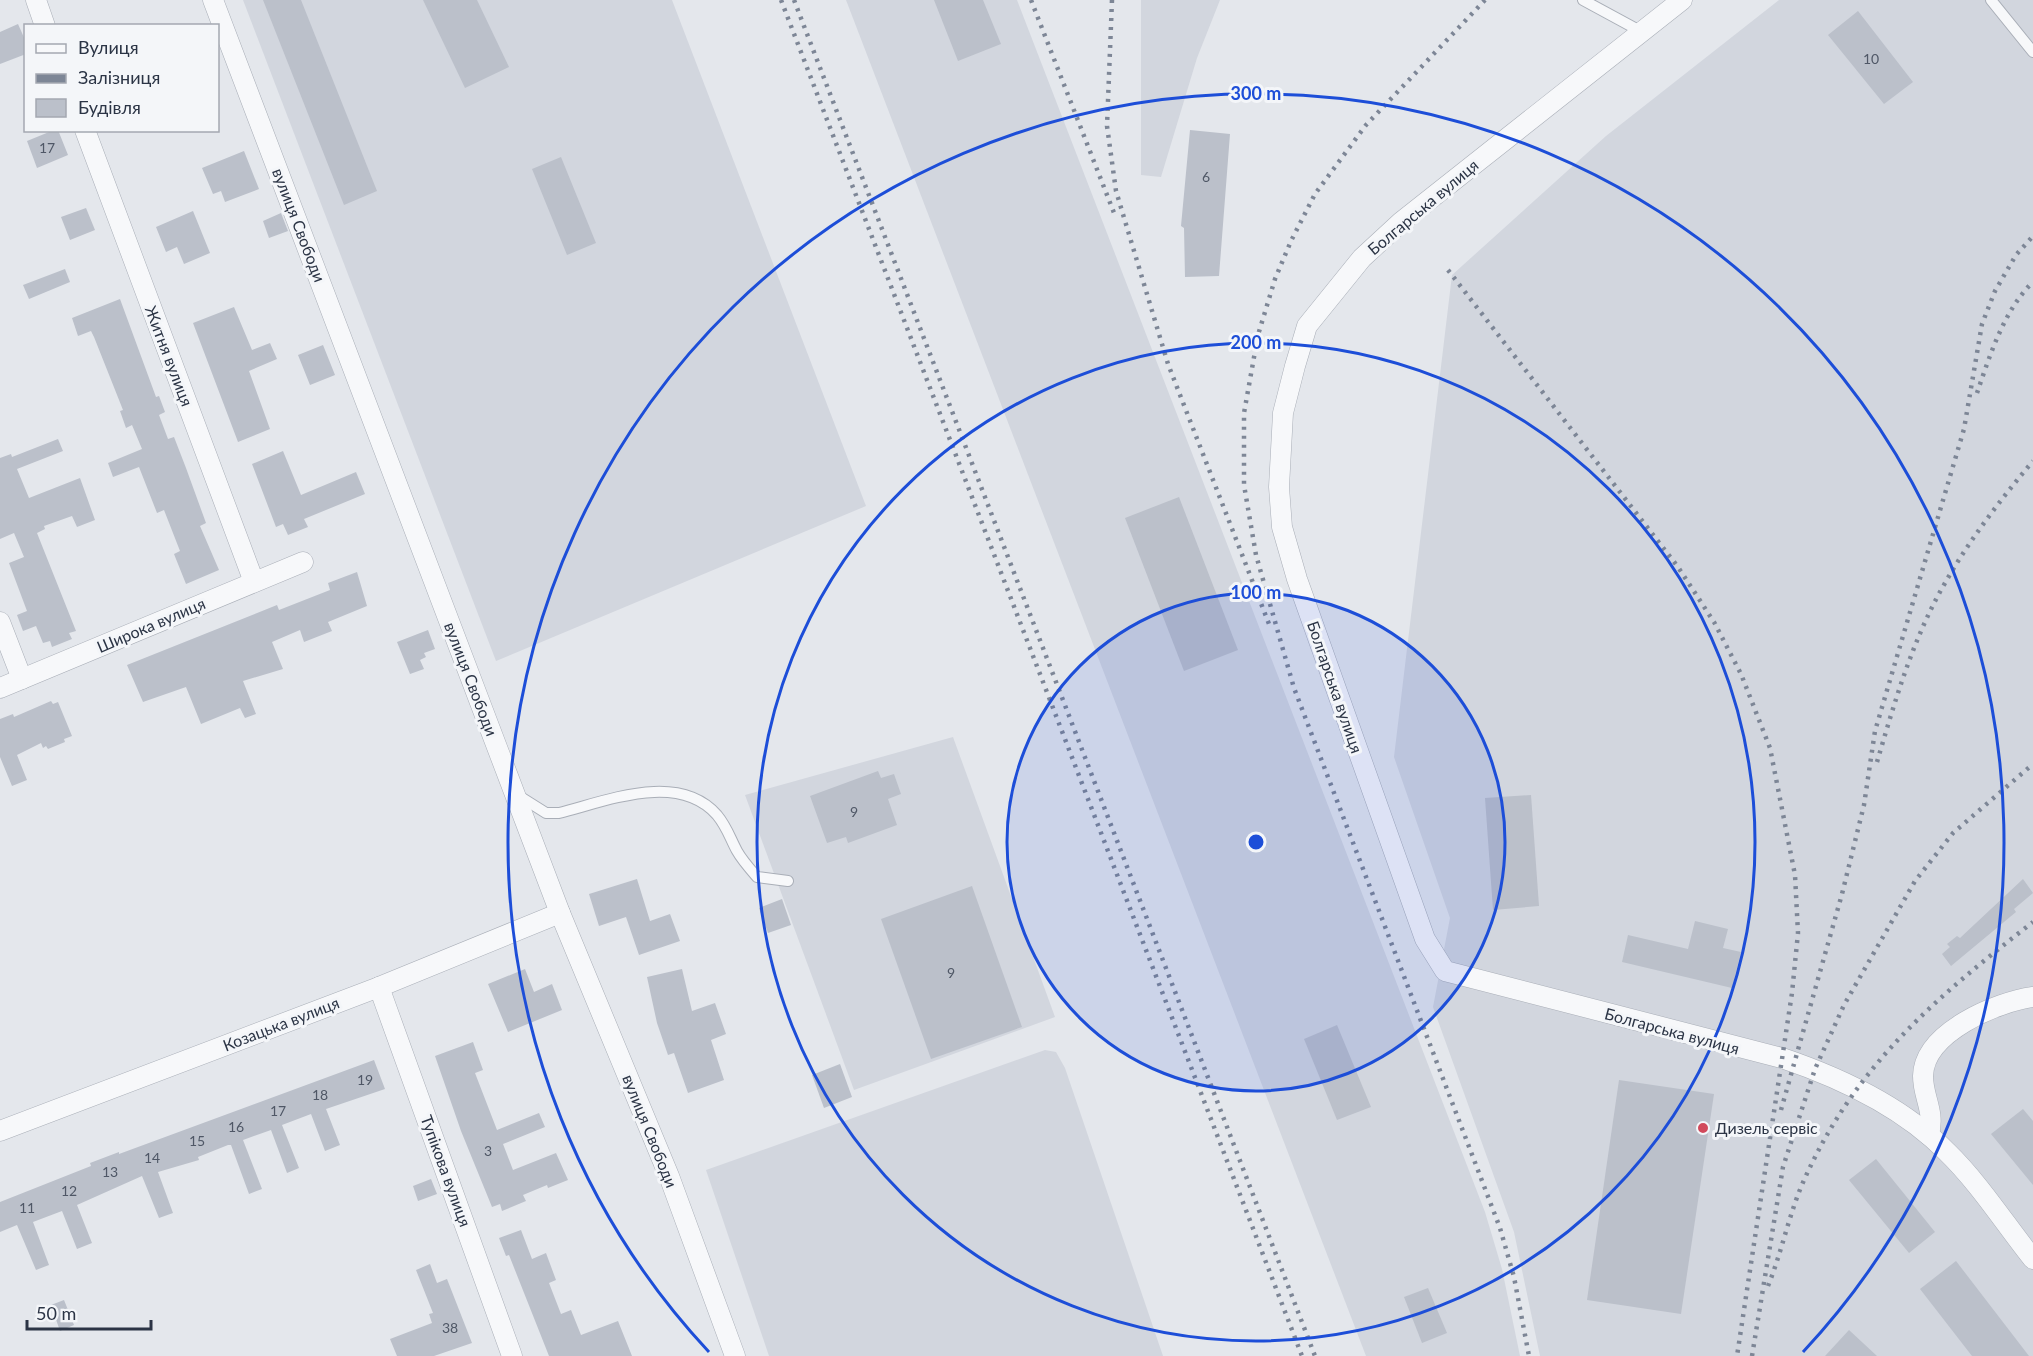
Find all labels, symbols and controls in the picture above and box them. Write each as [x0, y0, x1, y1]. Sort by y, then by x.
legend [24, 24, 219, 132]
text: Вулиця [78, 36, 139, 58]
house number: 10 [1863, 50, 1879, 67]
text: Залізниця [78, 66, 160, 88]
text: 300 m [1231, 82, 1281, 104]
text: Будівля [78, 96, 141, 118]
house number: 17 [39, 139, 55, 156]
street label: Болгарська вулиця [1364, 155, 1482, 258]
street label: вулиця Свободи [269, 165, 330, 284]
house number: 6 [1202, 168, 1210, 185]
street label: Житня вулиця [142, 303, 197, 409]
text: 200 m [1231, 331, 1281, 353]
text: 100 m [1231, 581, 1281, 603]
street label: Широка вулиця [94, 593, 208, 656]
street label: Болгарська вулиця [1304, 618, 1367, 755]
street label: вулиця Свободи [441, 619, 502, 738]
house number: 9 [850, 803, 858, 820]
centre of rings [1246, 832, 1266, 852]
house number: 9 [947, 964, 955, 981]
street label: Козацька вулиця [220, 993, 342, 1054]
street label: Болгарська вулиця [1603, 1003, 1741, 1058]
house number: 19 [357, 1071, 373, 1088]
street label: вулиця Свободи [619, 1071, 682, 1190]
house number: 18 [312, 1086, 328, 1103]
house number: 17 [270, 1102, 286, 1119]
street label: Тупікова вулиця [417, 1112, 476, 1229]
house number: 16 [228, 1118, 244, 1135]
place label: Дизель сервіс [1715, 1118, 1818, 1137]
marker: Дизель сервіс [1696, 1121, 1710, 1135]
house number: 15 [189, 1132, 205, 1149]
house number: 3 [484, 1142, 492, 1159]
house number: 14 [144, 1149, 160, 1166]
house number: 13 [102, 1163, 118, 1180]
house number: 12 [61, 1182, 77, 1199]
house number: 11 [19, 1199, 35, 1216]
scale bar [27, 1293, 152, 1331]
text: 50 m [36, 1302, 76, 1324]
house number: 38 [442, 1319, 458, 1336]

